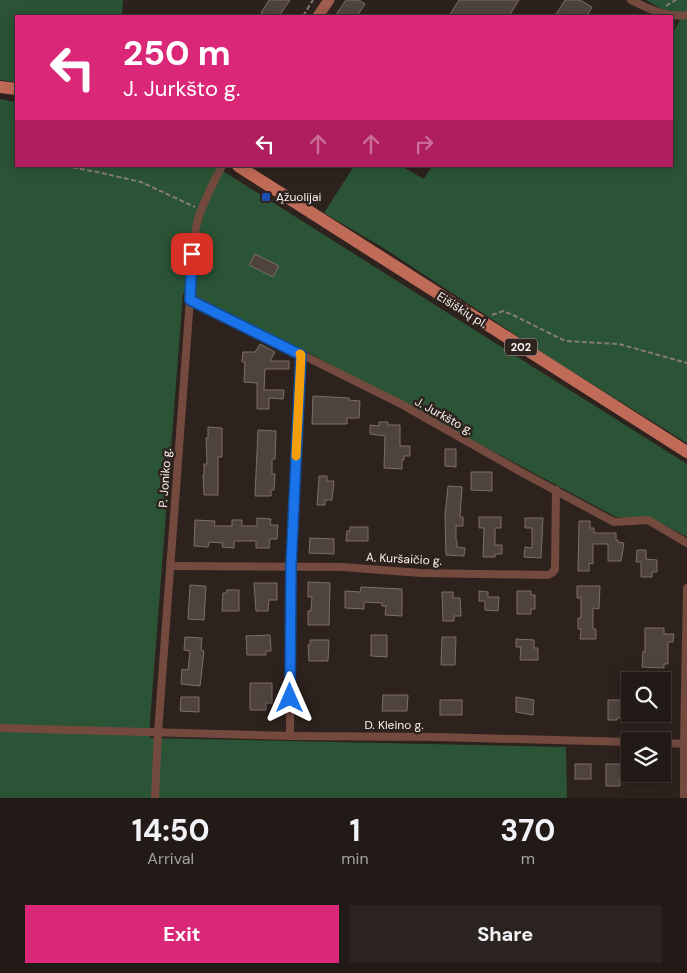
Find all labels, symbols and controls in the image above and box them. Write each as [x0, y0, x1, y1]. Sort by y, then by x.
text: 250 m [123, 30, 231, 76]
icon: left [40, 35, 105, 100]
text: J. Jurkšto g. [123, 74, 240, 103]
icon: left [251, 130, 279, 158]
icon: ahead [304, 130, 332, 158]
icon: ahead [357, 130, 385, 158]
icon: right [410, 130, 438, 158]
place label: Ąžuolijai [276, 189, 321, 205]
marker: Ąžuolijai [260, 191, 272, 203]
pin [171, 233, 213, 275]
icon: arrive [178, 240, 206, 268]
street label: Eišiškių pl. [434, 288, 490, 332]
road number: 202 [505, 338, 537, 356]
street label: J. Jurkšto g. [412, 393, 476, 439]
street label: P. Joniko g. [155, 448, 175, 508]
street label: A. Kuršaičio g. [366, 549, 442, 569]
position arrow [263, 671, 315, 723]
map controls [621, 672, 671, 782]
button: search [621, 672, 671, 722]
street label: D. Kleino g. [364, 717, 424, 733]
button: layers [621, 732, 671, 782]
text: 14:50 [132, 811, 210, 850]
text: 1 [349, 811, 360, 850]
text: 370 [500, 811, 555, 850]
text: Arrival [147, 848, 194, 869]
text: min [341, 848, 369, 869]
text: m [521, 848, 535, 869]
button: Exit [25, 905, 339, 963]
button: Share [349, 905, 662, 963]

